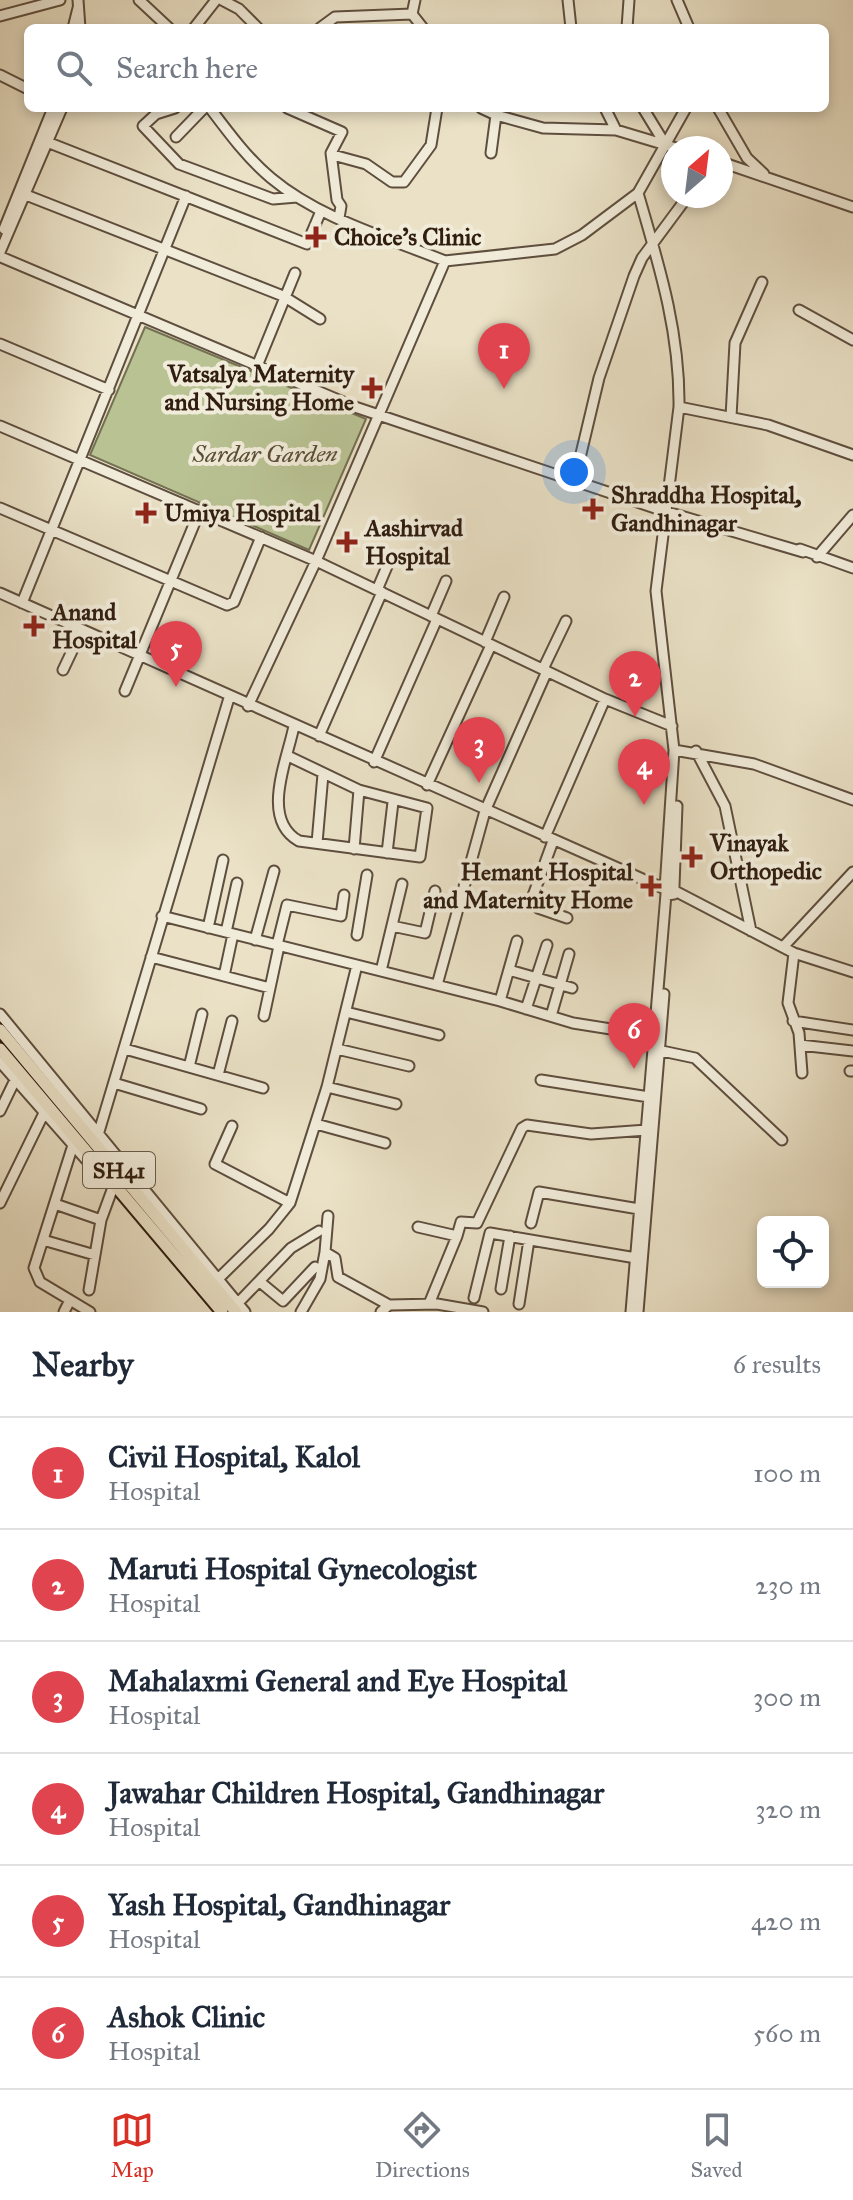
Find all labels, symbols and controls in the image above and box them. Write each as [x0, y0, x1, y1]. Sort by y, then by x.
search box [24, 24, 829, 112]
icon: search [52, 46, 96, 90]
text: Search here [116, 50, 258, 86]
north arrow [661, 136, 733, 208]
place label: Choice's Clinic [334, 222, 481, 252]
marker: Choice's Clinic [305, 226, 327, 248]
pin: 1 [478, 323, 530, 389]
place label: Vatsalya Maternity and Nursing Home [164, 359, 356, 417]
marker: Vatsalya Maternity and Nursing Home [361, 377, 383, 399]
park label: Sardar Garden [191, 439, 338, 469]
your location [554, 452, 594, 492]
place label: Shraddha Hospital, Gandhinagar [611, 480, 801, 538]
place label: Umiya Hospital [164, 498, 321, 528]
marker: Shraddha Hospital, Gandhinagar [582, 498, 604, 520]
marker: Umiya Hospital [135, 502, 157, 524]
place label: Aashirvad Hospital [363, 513, 464, 571]
marker: Aashirvad Hospital [336, 531, 358, 553]
place label: Anand Hospital [50, 597, 138, 655]
marker: Anand Hospital [23, 615, 45, 637]
pin: 5 [150, 621, 202, 687]
pin: 2 [609, 651, 661, 717]
pin: 3 [453, 717, 505, 783]
pin: 4 [618, 739, 670, 805]
place label: Vinayak Orthopedic [709, 828, 822, 886]
marker: Vinayak Orthopedic [681, 846, 703, 868]
place label: Hemant Hospital and Maternity Home [423, 857, 634, 915]
marker: Hemant Hospital and Maternity Home [640, 875, 662, 897]
pin: 6 [608, 1003, 660, 1069]
road number: SH41 [83, 1152, 155, 1188]
map controls [757, 1216, 829, 1288]
button: locate [757, 1216, 829, 1288]
text: Nearby [32, 1344, 134, 1385]
text: 6 results [733, 1348, 821, 1380]
text: Civil Hospital, Kalol [108, 1439, 360, 1475]
text: 1 [53, 1457, 63, 1489]
text: 100 m [753, 1457, 821, 1489]
text: Hospital [108, 1475, 200, 1507]
text: Maruti Hospital Gynecologist [108, 1551, 477, 1587]
text: 2 [52, 1569, 64, 1601]
text: 230 m [755, 1569, 821, 1601]
text: Hospital [108, 1587, 200, 1619]
text: Mahalaxmi General and Eye Hospital [108, 1663, 567, 1699]
text: 3 [53, 1681, 63, 1713]
text: 300 m [753, 1681, 821, 1713]
text: Hospital [108, 1699, 200, 1731]
text: Jawahar Children Hospital, Gandhinagar [108, 1775, 604, 1811]
text: 4 [51, 1793, 65, 1825]
text: 320 m [755, 1793, 821, 1825]
text: Hospital [108, 1811, 200, 1843]
text: Yash Hospital, Gandhinagar [108, 1887, 450, 1923]
text: 5 [52, 1905, 64, 1937]
text: 420 m [751, 1905, 821, 1937]
text: Hospital [108, 1923, 200, 1955]
text: Ashok Clinic [108, 1999, 265, 2035]
text: 6 [51, 2017, 65, 2049]
text: 560 m [753, 2017, 821, 2049]
text: Hospital [108, 2035, 200, 2067]
tab: Map [110, 2108, 154, 2183]
tab: Directions [375, 2108, 470, 2183]
tab: Saved [690, 2108, 743, 2183]

